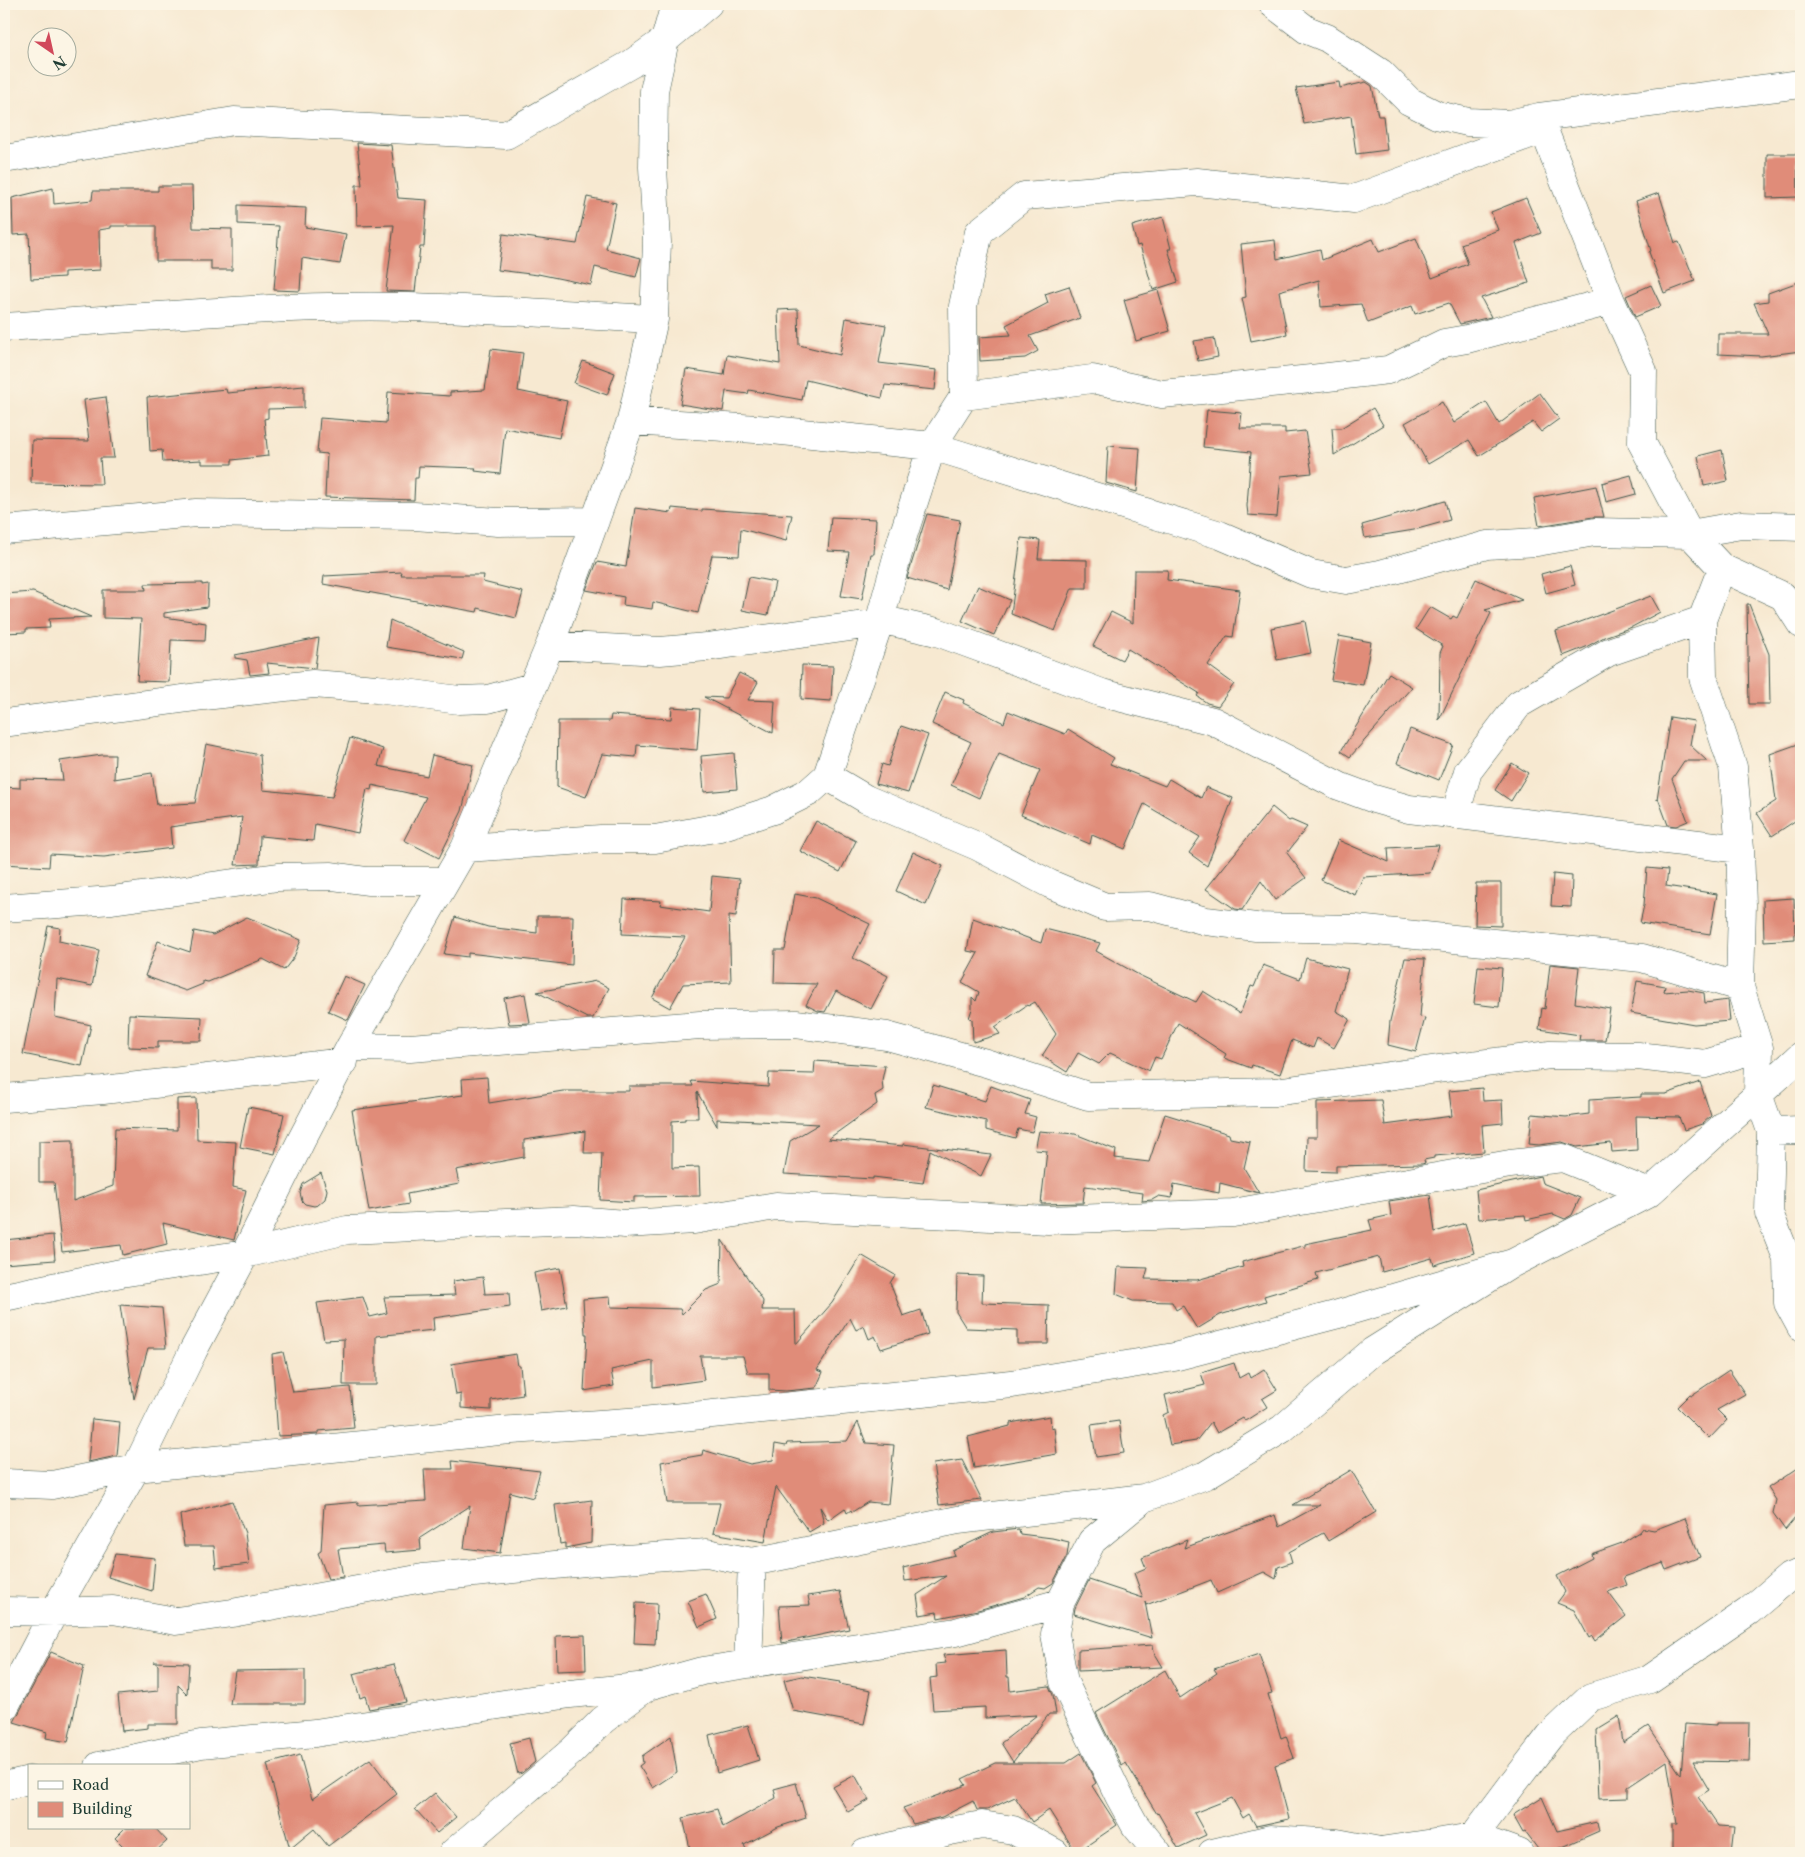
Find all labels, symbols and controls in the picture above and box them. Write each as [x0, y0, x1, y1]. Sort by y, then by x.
north arrow [28, 28, 78, 78]
text: N [49, 52, 69, 74]
legend [28, 1764, 190, 1830]
text: Road [72, 1775, 109, 1794]
text: Building [72, 1799, 132, 1818]

